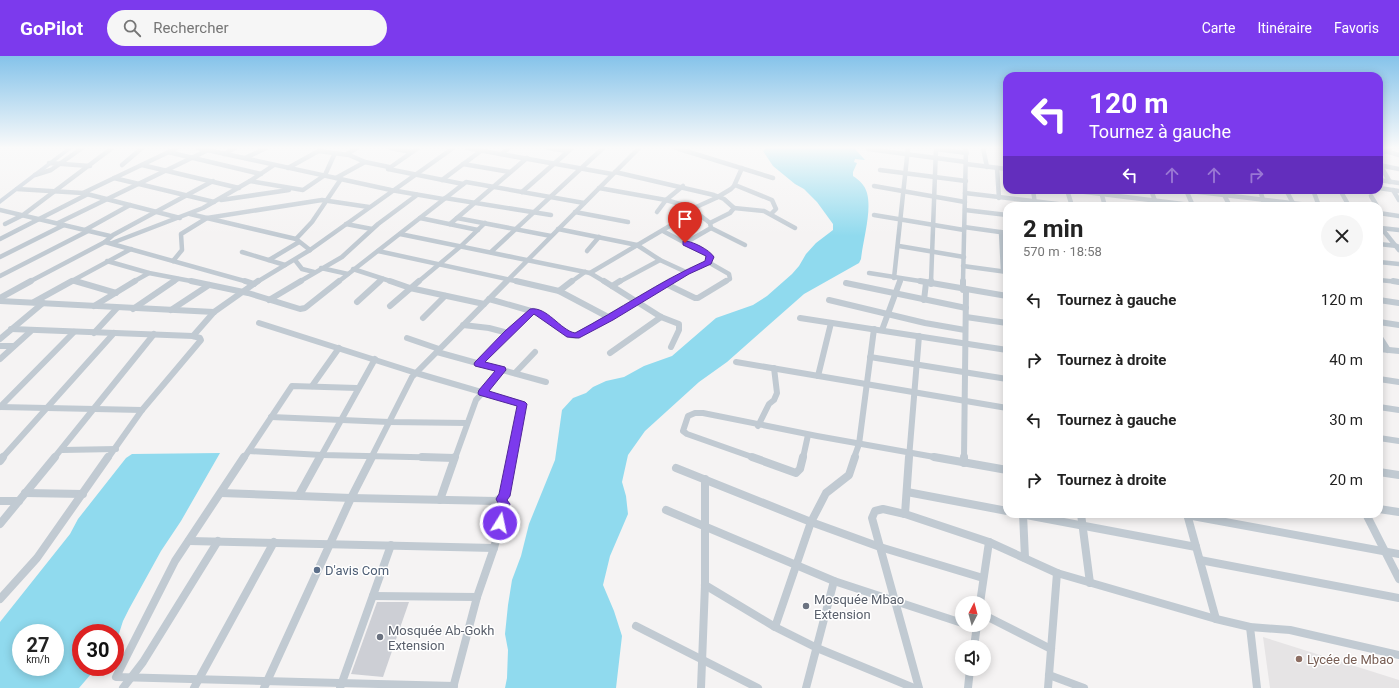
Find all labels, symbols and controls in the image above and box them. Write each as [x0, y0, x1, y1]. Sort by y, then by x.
search box [107, 10, 387, 46]
text: GoPilot [20, 17, 83, 40]
icon: search [121, 17, 143, 39]
text: Rechercher [153, 19, 229, 37]
text: Carte [1202, 20, 1235, 36]
text: Itinéraire [1257, 20, 1312, 36]
text: Favoris [1334, 20, 1379, 36]
text: 120 m [1089, 87, 1168, 120]
icon: left [1023, 88, 1075, 140]
text: Tournez à gauche [1089, 121, 1231, 142]
icon: left [1119, 164, 1141, 186]
icon: ahead [1161, 164, 1183, 186]
icon: ahead [1203, 164, 1225, 186]
icon: right [1245, 164, 1267, 186]
pin [668, 202, 702, 243]
icon: arrive [674, 208, 696, 230]
text: 2 min [1023, 215, 1083, 243]
button: close [1321, 215, 1363, 257]
text: 570 m · 18:58 [1023, 244, 1102, 259]
icon: left [1023, 289, 1045, 311]
text: Tournez à gauche [1057, 291, 1176, 309]
text: 120 m [1321, 291, 1363, 309]
icon: right [1023, 349, 1045, 371]
text: Tournez à droite [1057, 351, 1166, 369]
text: 40 m [1329, 351, 1363, 369]
icon: left [1023, 409, 1045, 431]
text: Tournez à gauche [1057, 411, 1176, 429]
text: 30 m [1329, 411, 1363, 429]
icon: right [1023, 469, 1045, 491]
text: Tournez à droite [1057, 471, 1166, 489]
text: 20 m [1329, 471, 1363, 489]
position arrow [479, 502, 521, 544]
place label: D'avis Com [325, 563, 389, 578]
marker: D'avis Com [312, 565, 322, 575]
place label: Mosquée Mbao Extension [814, 592, 904, 622]
north arrow [955, 596, 991, 632]
map controls [955, 596, 991, 676]
marker: Mosquée Mbao Extension [801, 601, 811, 611]
place label: Mosquée Ab-Gokh Extension [388, 623, 494, 653]
speed limit sign: 30 [72, 624, 124, 676]
marker: Mosquée Ab-Gokh Extension [375, 632, 385, 642]
text: 27 [27, 633, 49, 657]
button: sound [955, 640, 991, 676]
place label: Lycée de Mbao [1307, 652, 1394, 667]
text: km/h [26, 654, 50, 665]
marker: Lycée de Mbao [1294, 654, 1304, 664]

